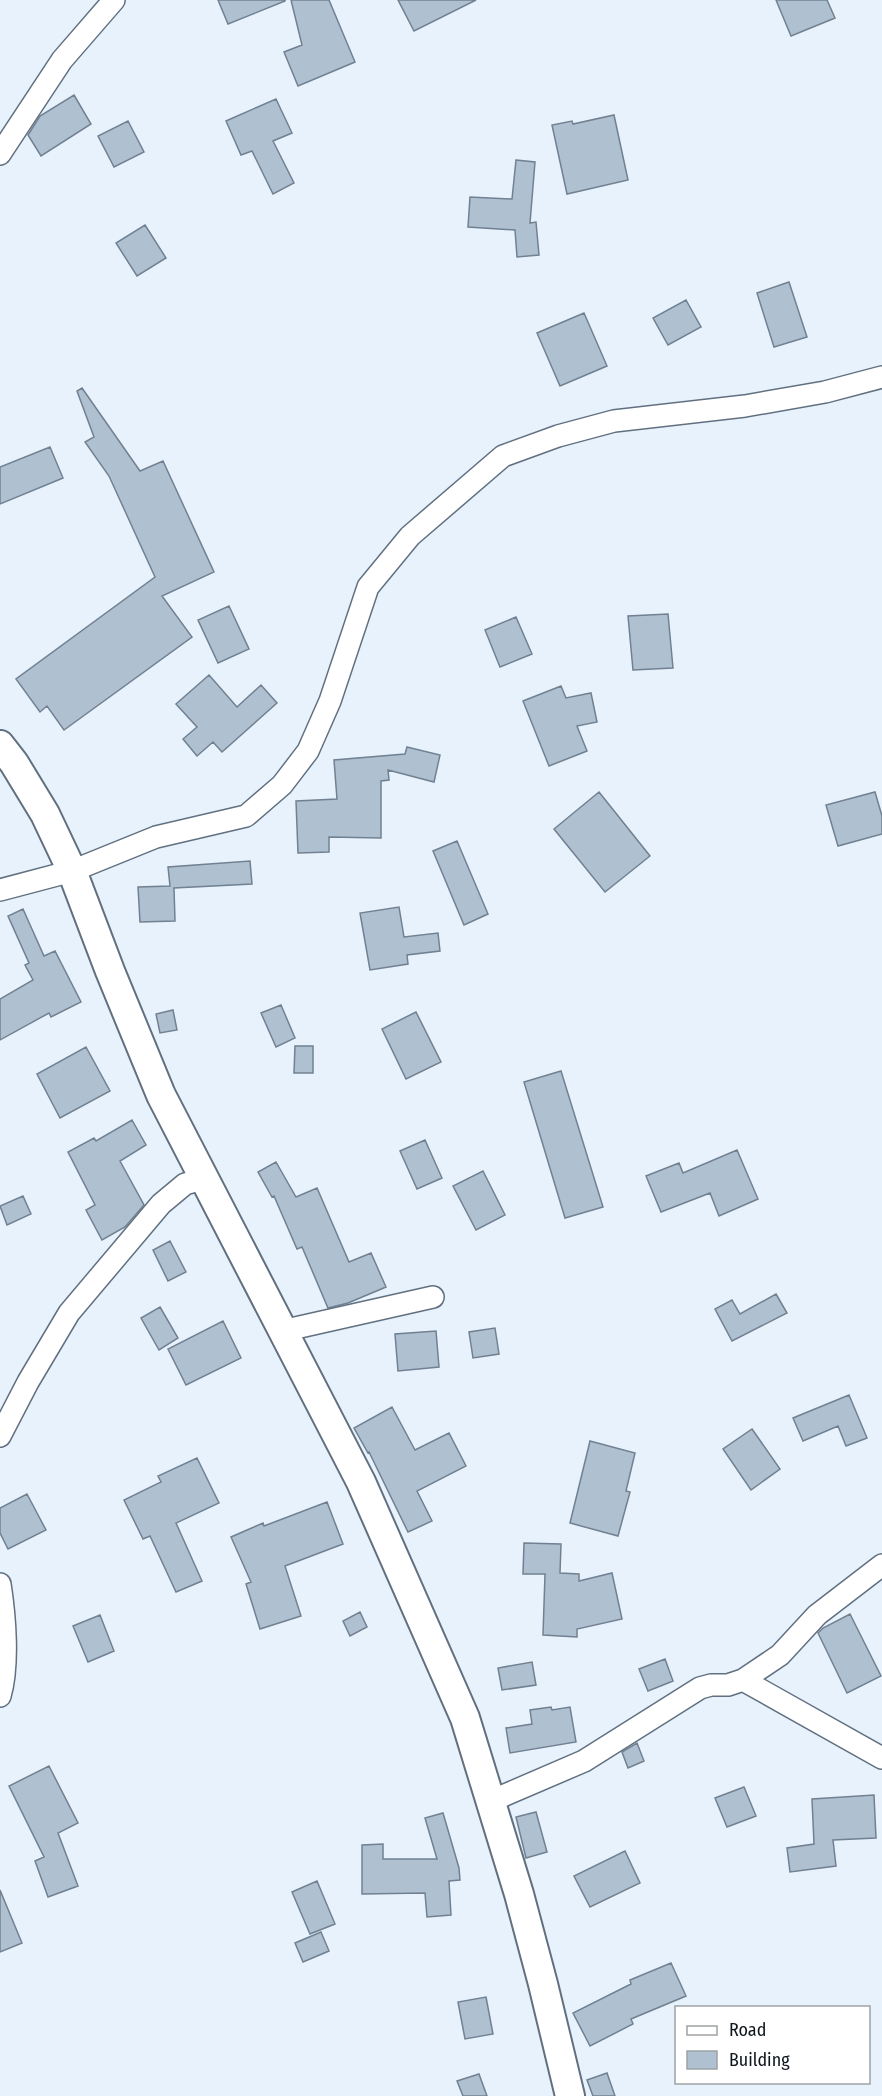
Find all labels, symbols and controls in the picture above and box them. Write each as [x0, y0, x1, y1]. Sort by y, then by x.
legend [675, 2006, 870, 2084]
text: Road [729, 2019, 766, 2041]
text: Building [729, 2049, 790, 2071]

